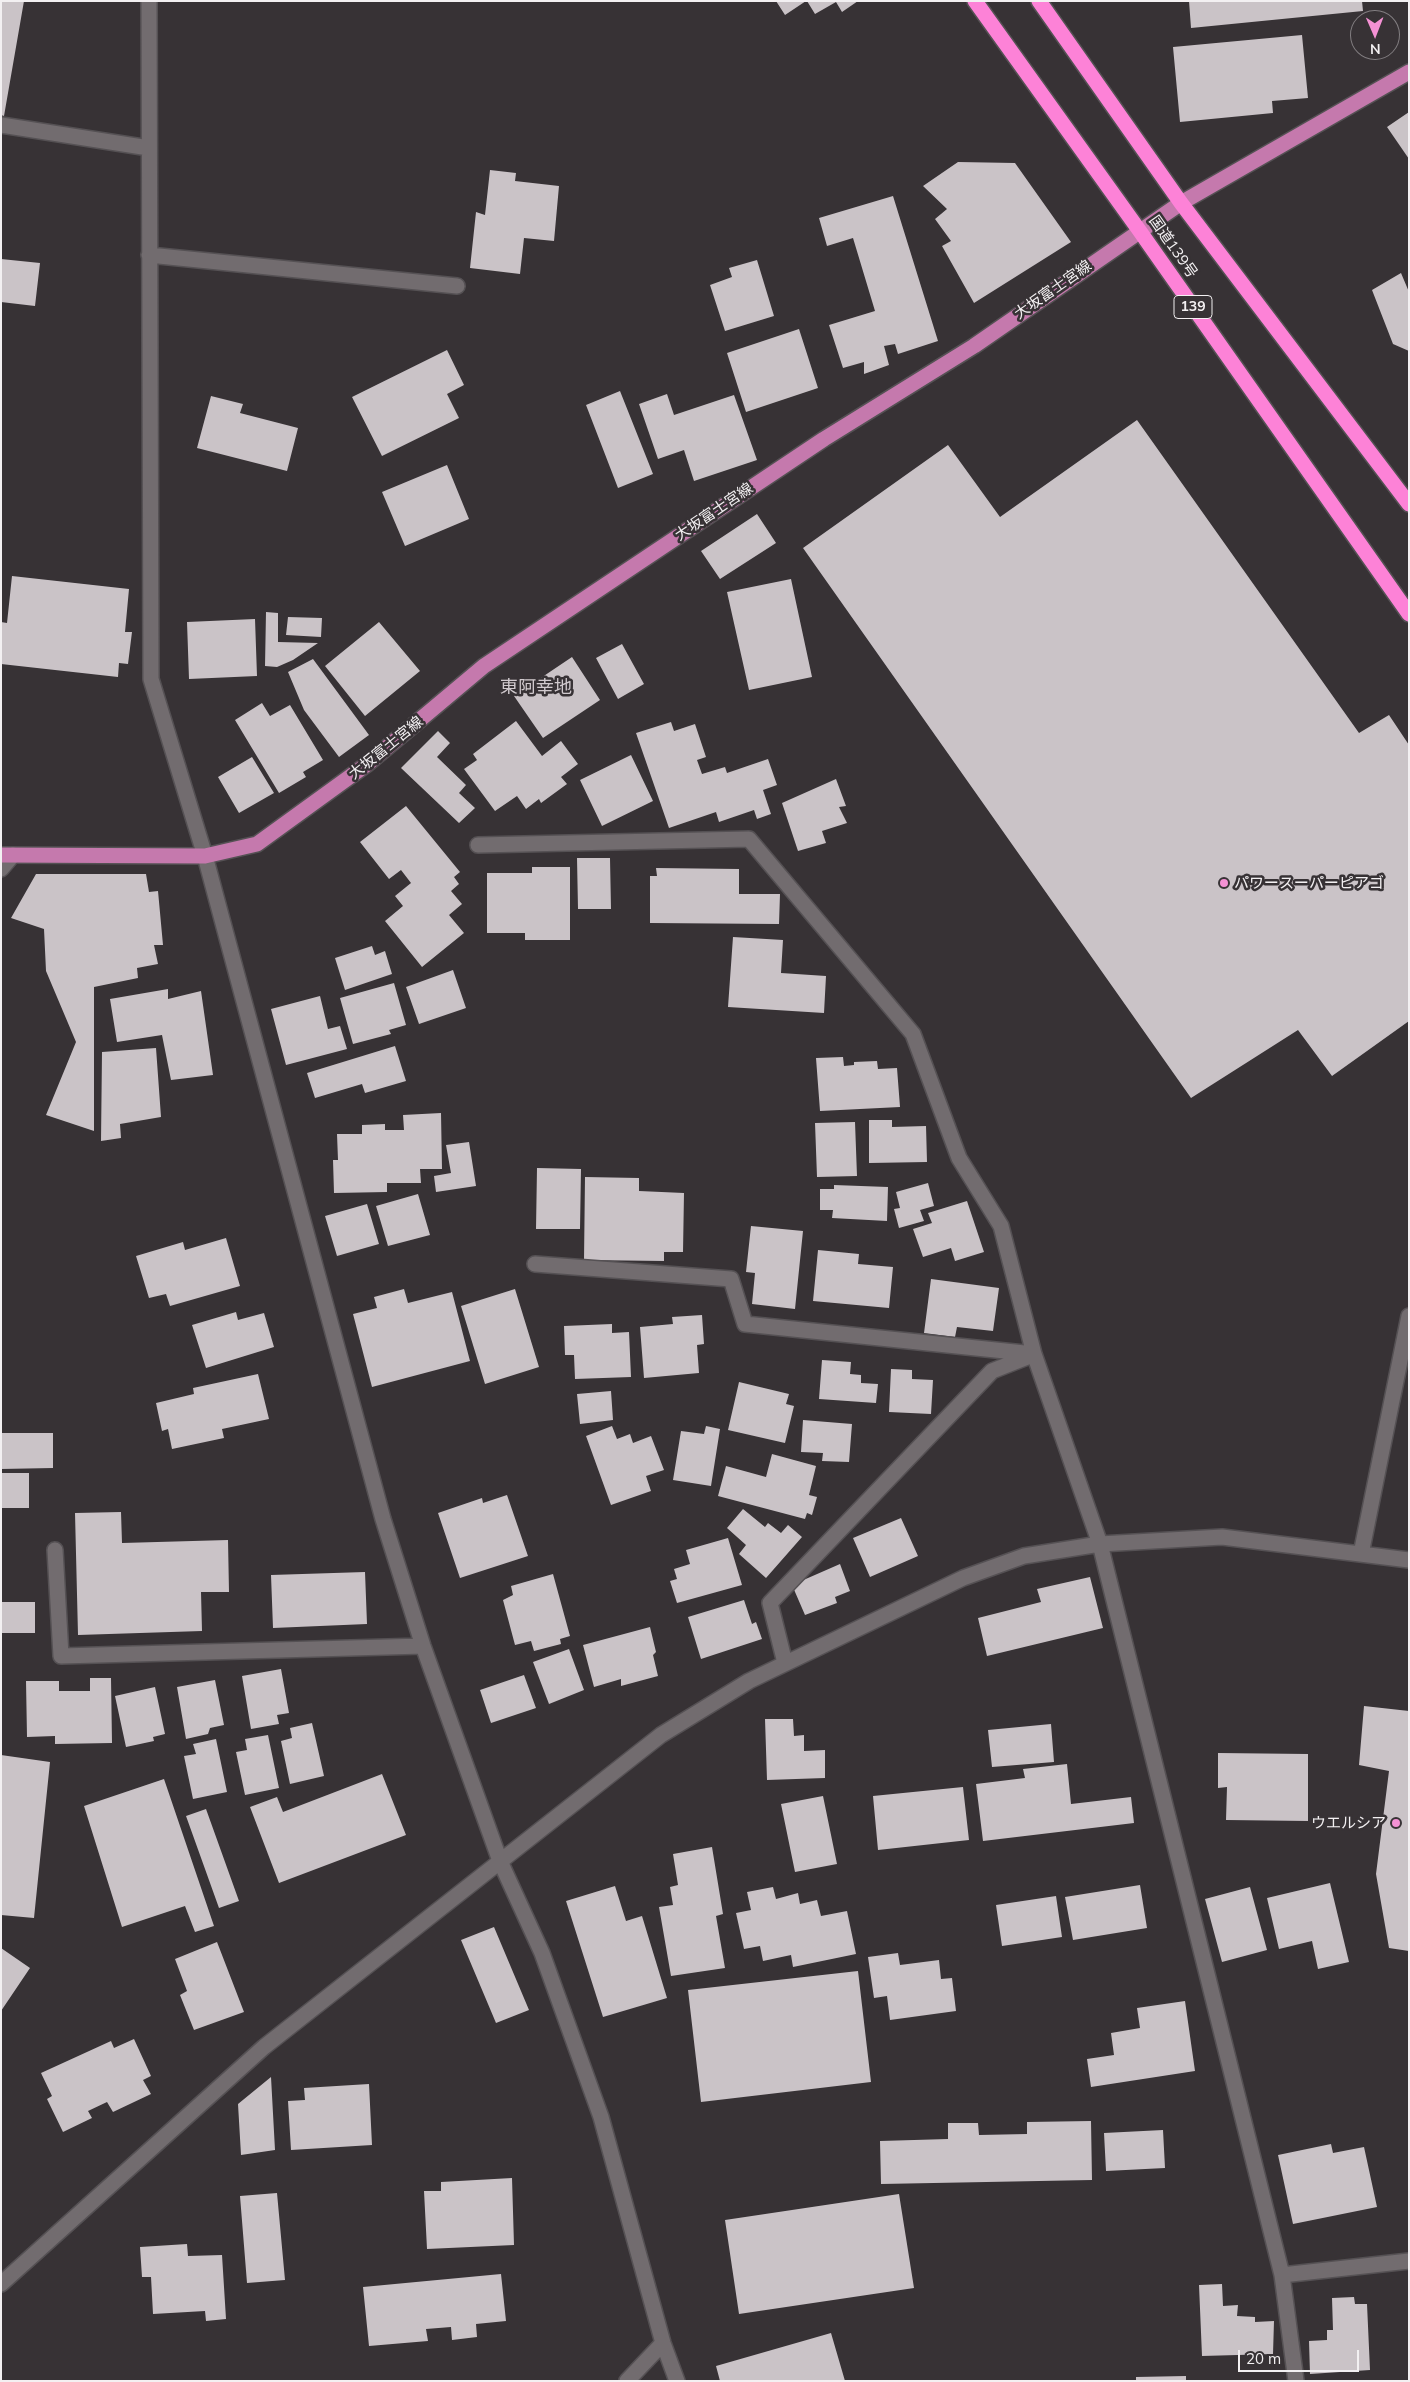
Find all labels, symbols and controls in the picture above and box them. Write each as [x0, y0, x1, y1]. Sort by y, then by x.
north arrow [1350, 10, 1400, 60]
text: N [1370, 40, 1381, 58]
street label: 国道139号 [1145, 212, 1201, 282]
street label: 大坂富士宮線 [1011, 257, 1095, 323]
road number: 139 [1174, 296, 1212, 318]
street label: 大坂富士宮線 [672, 479, 756, 545]
district label: 東阿幸地 [500, 677, 572, 699]
street label: 大坂富士宮線 [345, 713, 427, 783]
place label: パワースーパーピアゴ [1234, 874, 1384, 892]
marker: パワースーパーピアゴ [1218, 877, 1230, 889]
place label: ウエルシア [1311, 1814, 1386, 1832]
marker: ウエルシア [1390, 1817, 1402, 1829]
scale bar [1240, 2340, 1361, 2372]
text: 20 m [1246, 2349, 1281, 2368]

